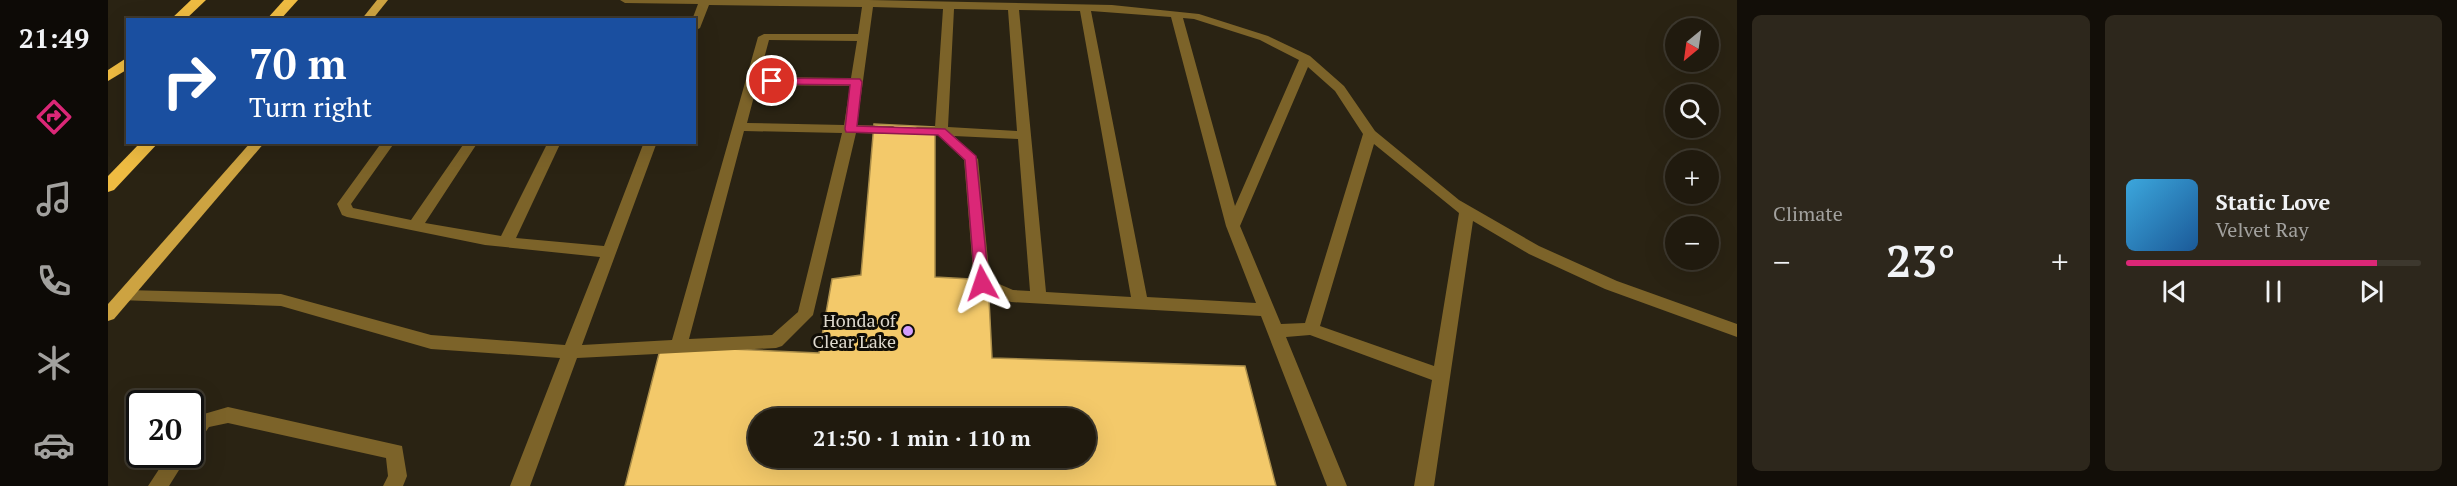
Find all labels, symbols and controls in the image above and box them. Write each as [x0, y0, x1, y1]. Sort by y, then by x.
north arrow [1665, 18, 1719, 72]
map controls [1665, 18, 1719, 270]
text: 21:49 [19, 20, 89, 56]
text: 70 m [249, 35, 347, 91]
icon: right [150, 42, 228, 120]
pin [746, 55, 797, 106]
icon: arrive [755, 64, 788, 97]
button: search [1665, 84, 1719, 138]
text: Turn right [249, 89, 372, 125]
icon: directions [33, 96, 75, 138]
button: + [1665, 150, 1719, 204]
icon: music [33, 178, 75, 220]
text: Static Love [2216, 187, 2330, 216]
text: Climate [1773, 200, 1843, 227]
button: − [1665, 216, 1719, 270]
text: Velvet Ray [2216, 216, 2309, 243]
text: 23° [1886, 230, 1955, 290]
text: − [1773, 240, 1791, 283]
text: + [2051, 240, 2069, 283]
position arrow [950, 251, 1014, 315]
icon: phone [33, 260, 75, 302]
icon: previous [2158, 275, 2191, 308]
icon: pause [2257, 275, 2290, 308]
icon: next [2355, 275, 2388, 308]
place label: Honda of Clear Lake [812, 308, 898, 353]
marker: Honda of Clear Lake [901, 324, 915, 338]
icon: climate [33, 342, 75, 384]
speed limit sign: 20 [126, 390, 204, 468]
text: 21:50 · 1 min · 110 m [813, 423, 1031, 452]
icon: car [33, 424, 75, 466]

